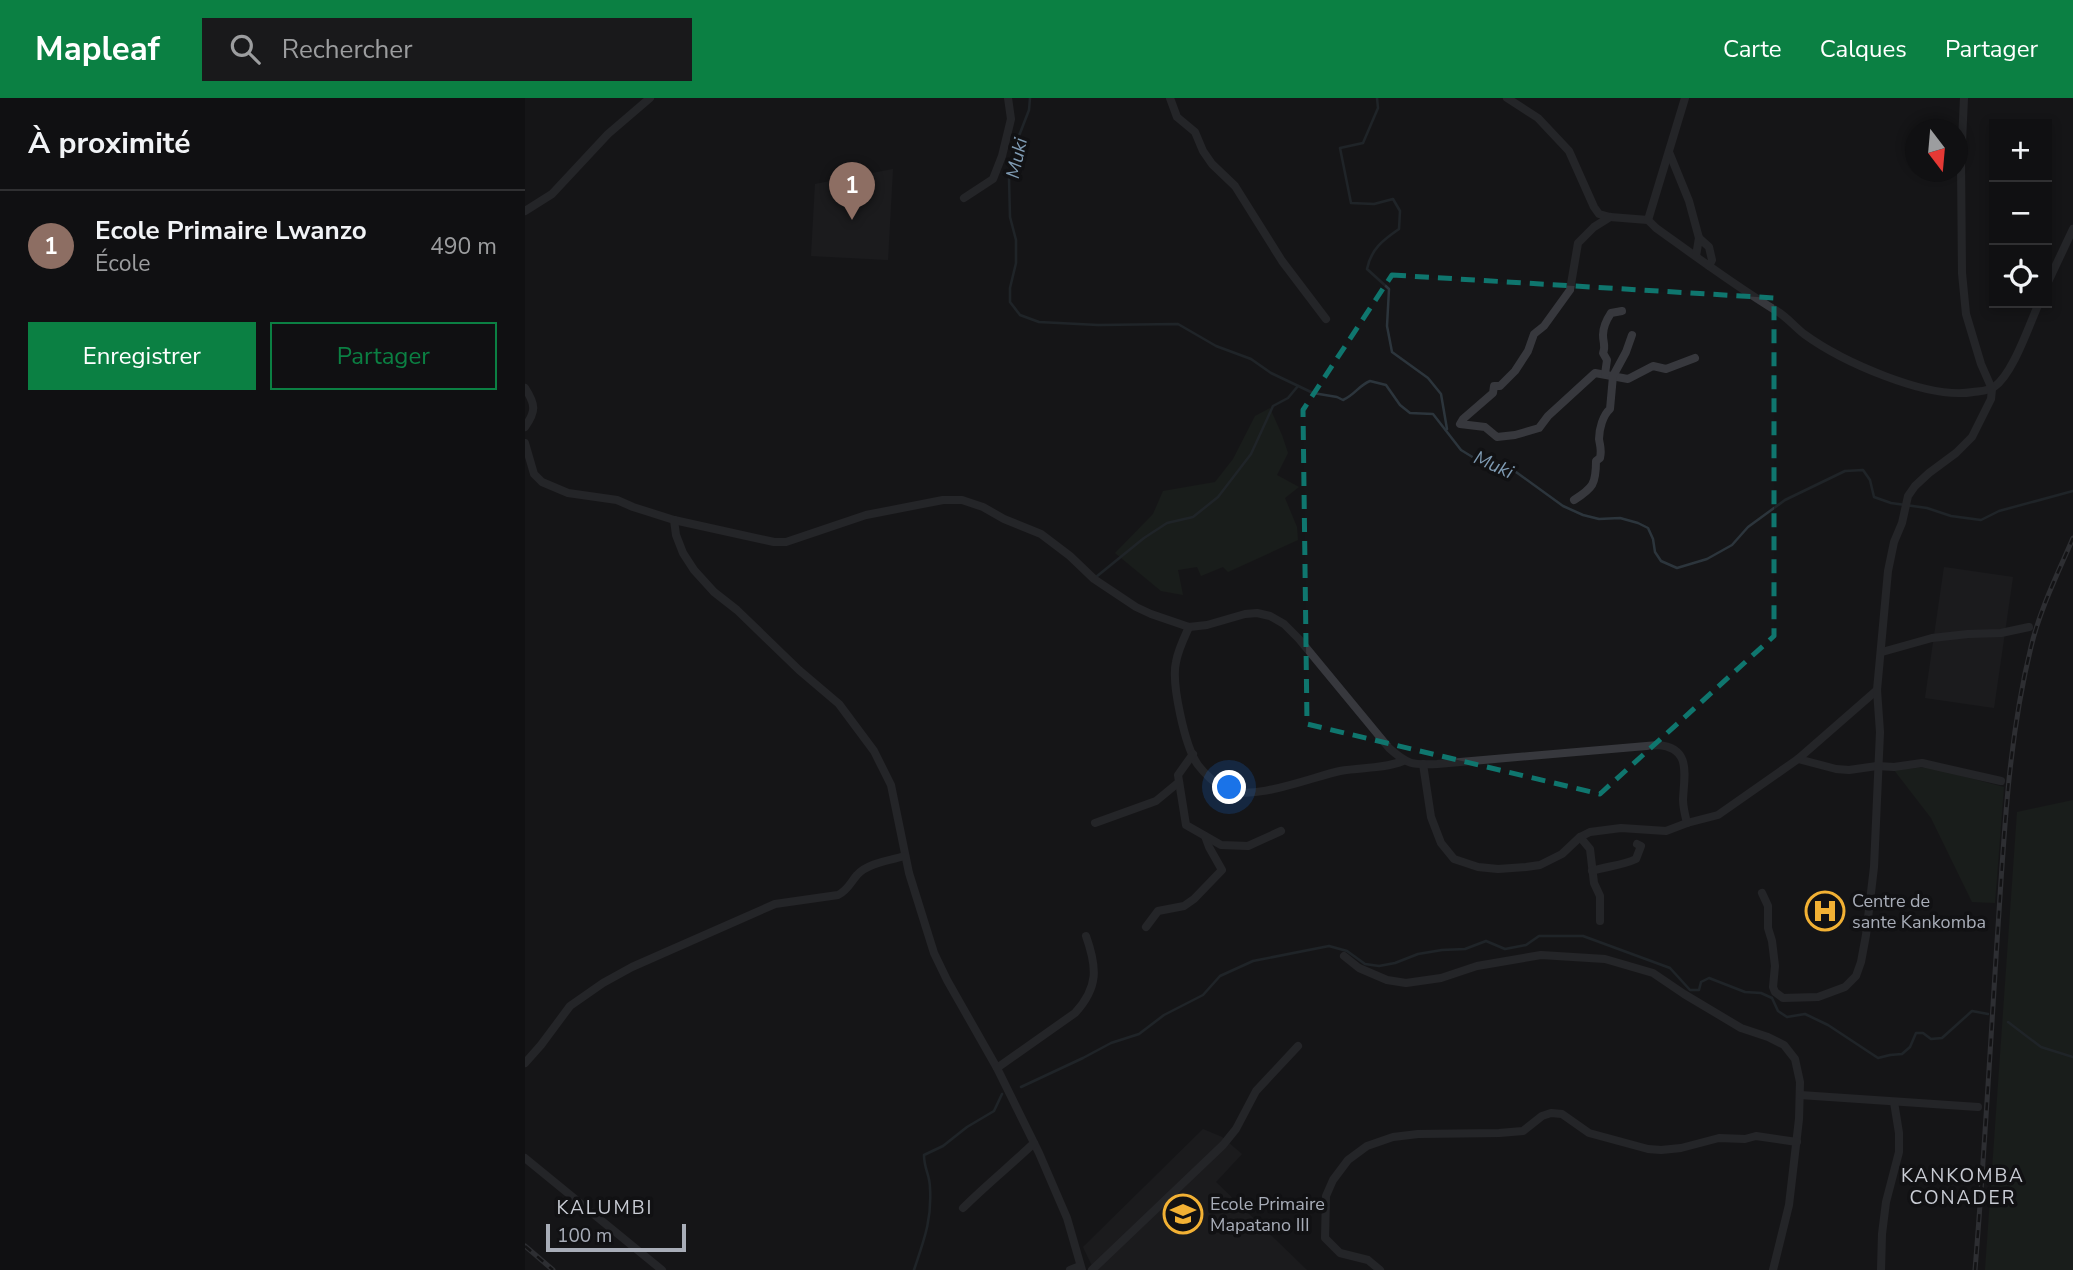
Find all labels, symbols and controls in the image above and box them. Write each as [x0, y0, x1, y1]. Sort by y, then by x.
search box [202, 18, 692, 81]
text: Mapleaf [35, 27, 160, 72]
icon: search [226, 30, 264, 68]
text: Rechercher [282, 32, 412, 67]
text: Carte [1723, 33, 1782, 65]
text: Calques [1820, 33, 1907, 65]
text: Partager [1945, 33, 2038, 65]
north arrow [1905, 119, 1968, 182]
map controls [1989, 119, 2052, 308]
button: + [1989, 119, 2052, 182]
text: À proximité [28, 123, 190, 164]
water label: Muki [1000, 135, 1034, 181]
pin: 1 [829, 162, 875, 220]
button: − [1989, 182, 2052, 245]
text: Ecole Primaire Lwanzo [95, 213, 367, 248]
text: 1 [44, 231, 58, 262]
text: 490 m [430, 231, 497, 262]
button: locate [1989, 245, 2052, 308]
text: École [95, 248, 150, 279]
button: Enregistrer [28, 322, 256, 390]
button: Partager [270, 322, 497, 390]
water label: Muki [1470, 445, 1518, 485]
your location [1212, 770, 1246, 804]
place label: Centre de sante Kankomba [1852, 889, 1986, 934]
hospital icon: Centre de sante Kankomba [1804, 890, 1846, 932]
district label: KANKOMBA CONADER [1901, 1163, 2025, 1211]
place label: Ecole Primaire Mapatano III [1210, 1192, 1325, 1237]
school or university icon: Ecole Primaire Mapatano III [1162, 1193, 1204, 1235]
district label: KALUMBI [557, 1195, 653, 1221]
scale bar [546, 1221, 686, 1253]
text: 100 m [557, 1223, 612, 1249]

